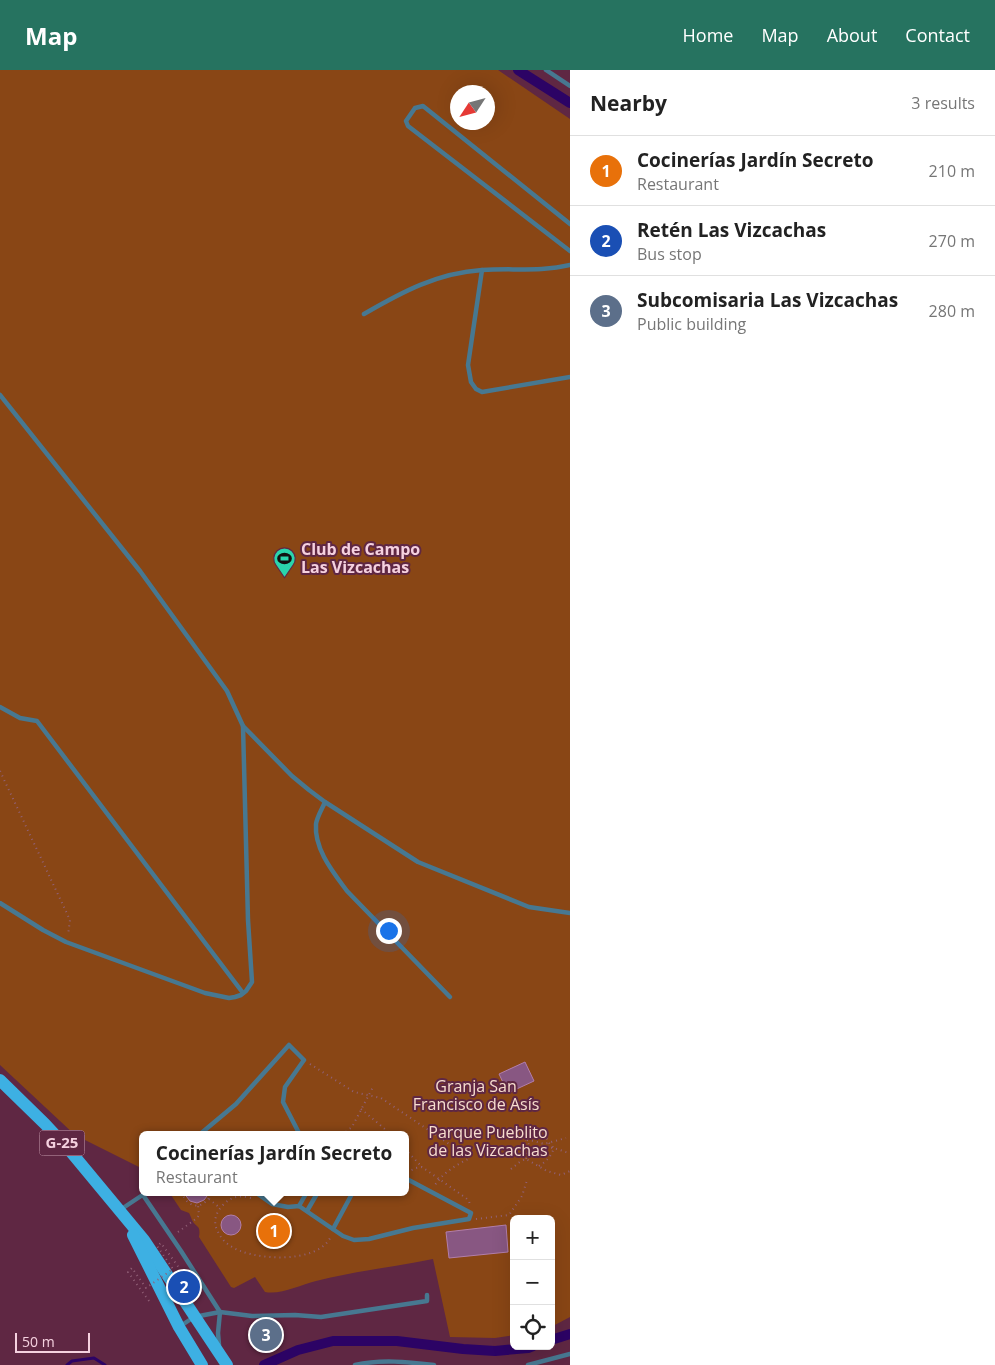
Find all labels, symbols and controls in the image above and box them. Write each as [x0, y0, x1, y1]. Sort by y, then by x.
text: Map [25, 19, 77, 52]
text: Home [683, 23, 733, 47]
text: Map [761, 23, 799, 47]
text: About [827, 23, 877, 47]
text: Contact [905, 23, 970, 47]
north arrow [450, 85, 495, 130]
text: Nearby [590, 89, 667, 117]
text: 3 results [911, 92, 975, 114]
text: Cocinerías Jardín Secreto [637, 147, 873, 173]
text: 1 [601, 160, 611, 182]
text: 210 m [929, 160, 975, 182]
text: Restaurant [637, 173, 719, 195]
text: Retén Las Vizcachas [637, 217, 826, 243]
text: 2 [601, 230, 611, 252]
text: 270 m [929, 230, 975, 252]
text: Bus stop [637, 243, 702, 265]
text: Subcomisaria Las Vizcachas [637, 287, 898, 313]
text: 3 [601, 300, 611, 322]
text: 280 m [929, 300, 975, 322]
text: Public building [637, 313, 746, 335]
place label: Club de Campo Las Vizcachas [301, 538, 420, 578]
sports icon: Club de Campo Las Vizcachas [273, 546, 297, 577]
your location [376, 918, 402, 944]
park label: Granja San Francisco de Asís [413, 1075, 539, 1115]
park label: Parque Pueblito de las Vizcachas [428, 1121, 548, 1161]
road number: G-25 [40, 1130, 84, 1156]
popup [139, 1131, 409, 1196]
text: Cocinerías Jardín Secreto [156, 1140, 392, 1166]
text: Restaurant [156, 1166, 238, 1188]
pin: 1 [258, 1212, 290, 1250]
map controls [510, 1215, 555, 1350]
button: + [510, 1215, 555, 1260]
button: − [510, 1260, 555, 1305]
pin: 2 [168, 1268, 200, 1306]
button: locate [510, 1305, 555, 1350]
pin: 3 [250, 1316, 282, 1354]
scale bar [15, 1330, 90, 1353]
text: 50 m [22, 1332, 55, 1351]

